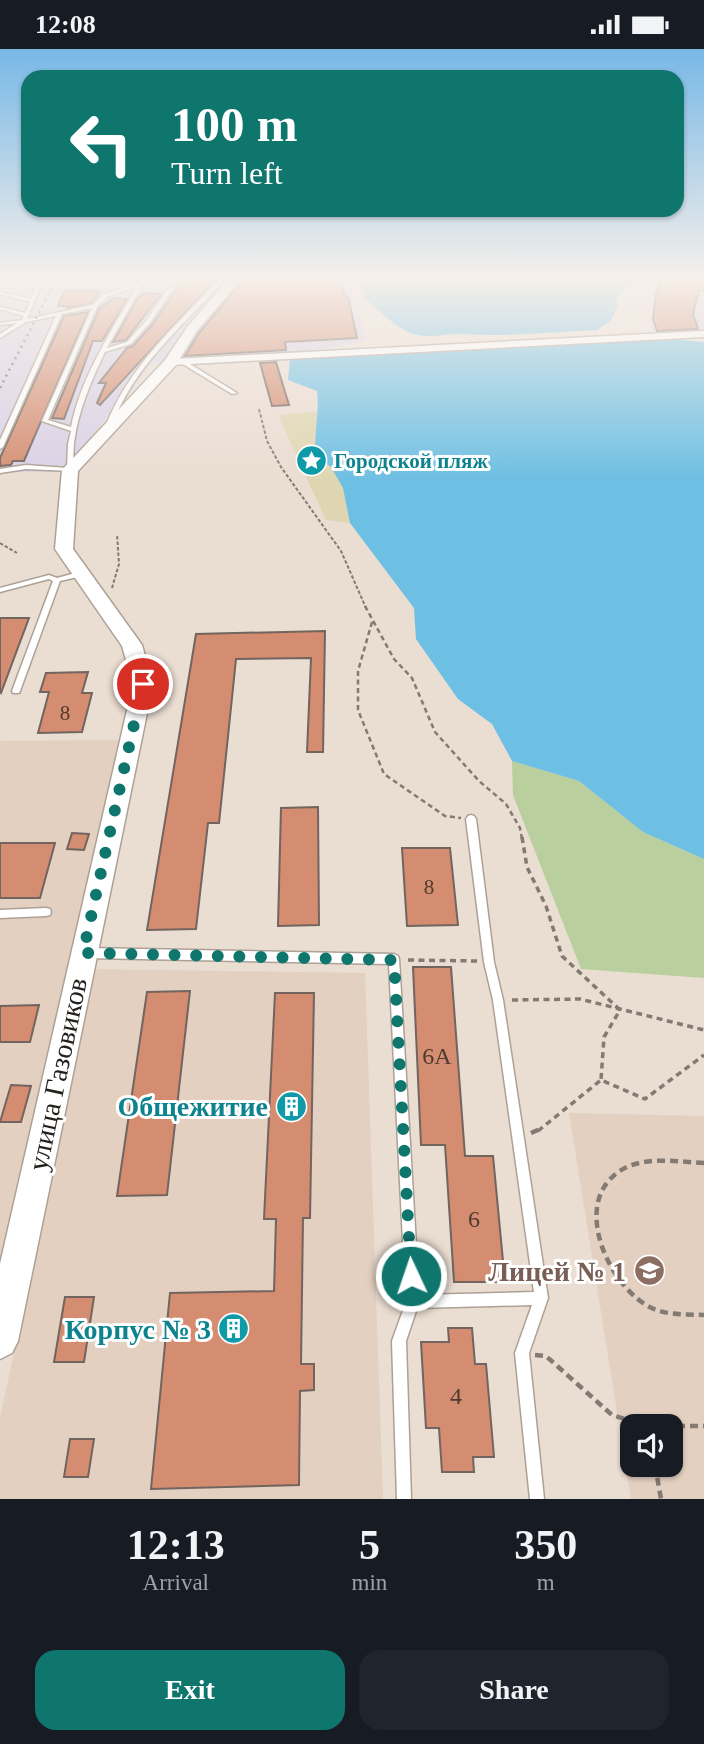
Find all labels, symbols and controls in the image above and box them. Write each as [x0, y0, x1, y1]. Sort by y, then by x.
text: 12:08 [35, 10, 96, 39]
text: 100 m [171, 97, 298, 152]
icon: left [56, 98, 147, 189]
text: Turn left [171, 155, 283, 191]
place icon: Городской пляж [294, 444, 328, 478]
place label: Городской пляж [334, 449, 488, 473]
pin [113, 654, 173, 714]
icon: arrive [124, 665, 162, 703]
house number: 8 [60, 701, 70, 725]
house number: 8 [424, 875, 434, 899]
street label: улица Газовиков [22, 975, 93, 1173]
house number: 6А [422, 1043, 452, 1069]
building icon: Общежитие [274, 1089, 308, 1123]
place label: Общежитие [117, 1091, 268, 1122]
house number: 6 [468, 1206, 480, 1232]
position arrow [374, 1239, 448, 1313]
school or university icon: Лицей № 1 [632, 1254, 666, 1288]
place label: Лицей № 1 [488, 1256, 626, 1287]
building icon: Корпус № 3 [217, 1312, 251, 1346]
place label: Корпус № 3 [65, 1314, 211, 1345]
house number: 4 [450, 1383, 462, 1409]
map controls [620, 1414, 683, 1477]
button: sound [620, 1414, 683, 1477]
text: 12:13 [127, 1522, 225, 1568]
text: 5 [359, 1522, 380, 1568]
text: 350 [514, 1522, 577, 1568]
text: Arrival [143, 1570, 209, 1595]
text: min [352, 1570, 387, 1595]
text: m [537, 1570, 555, 1595]
button: Exit [35, 1650, 345, 1730]
button: Share [359, 1650, 669, 1730]

